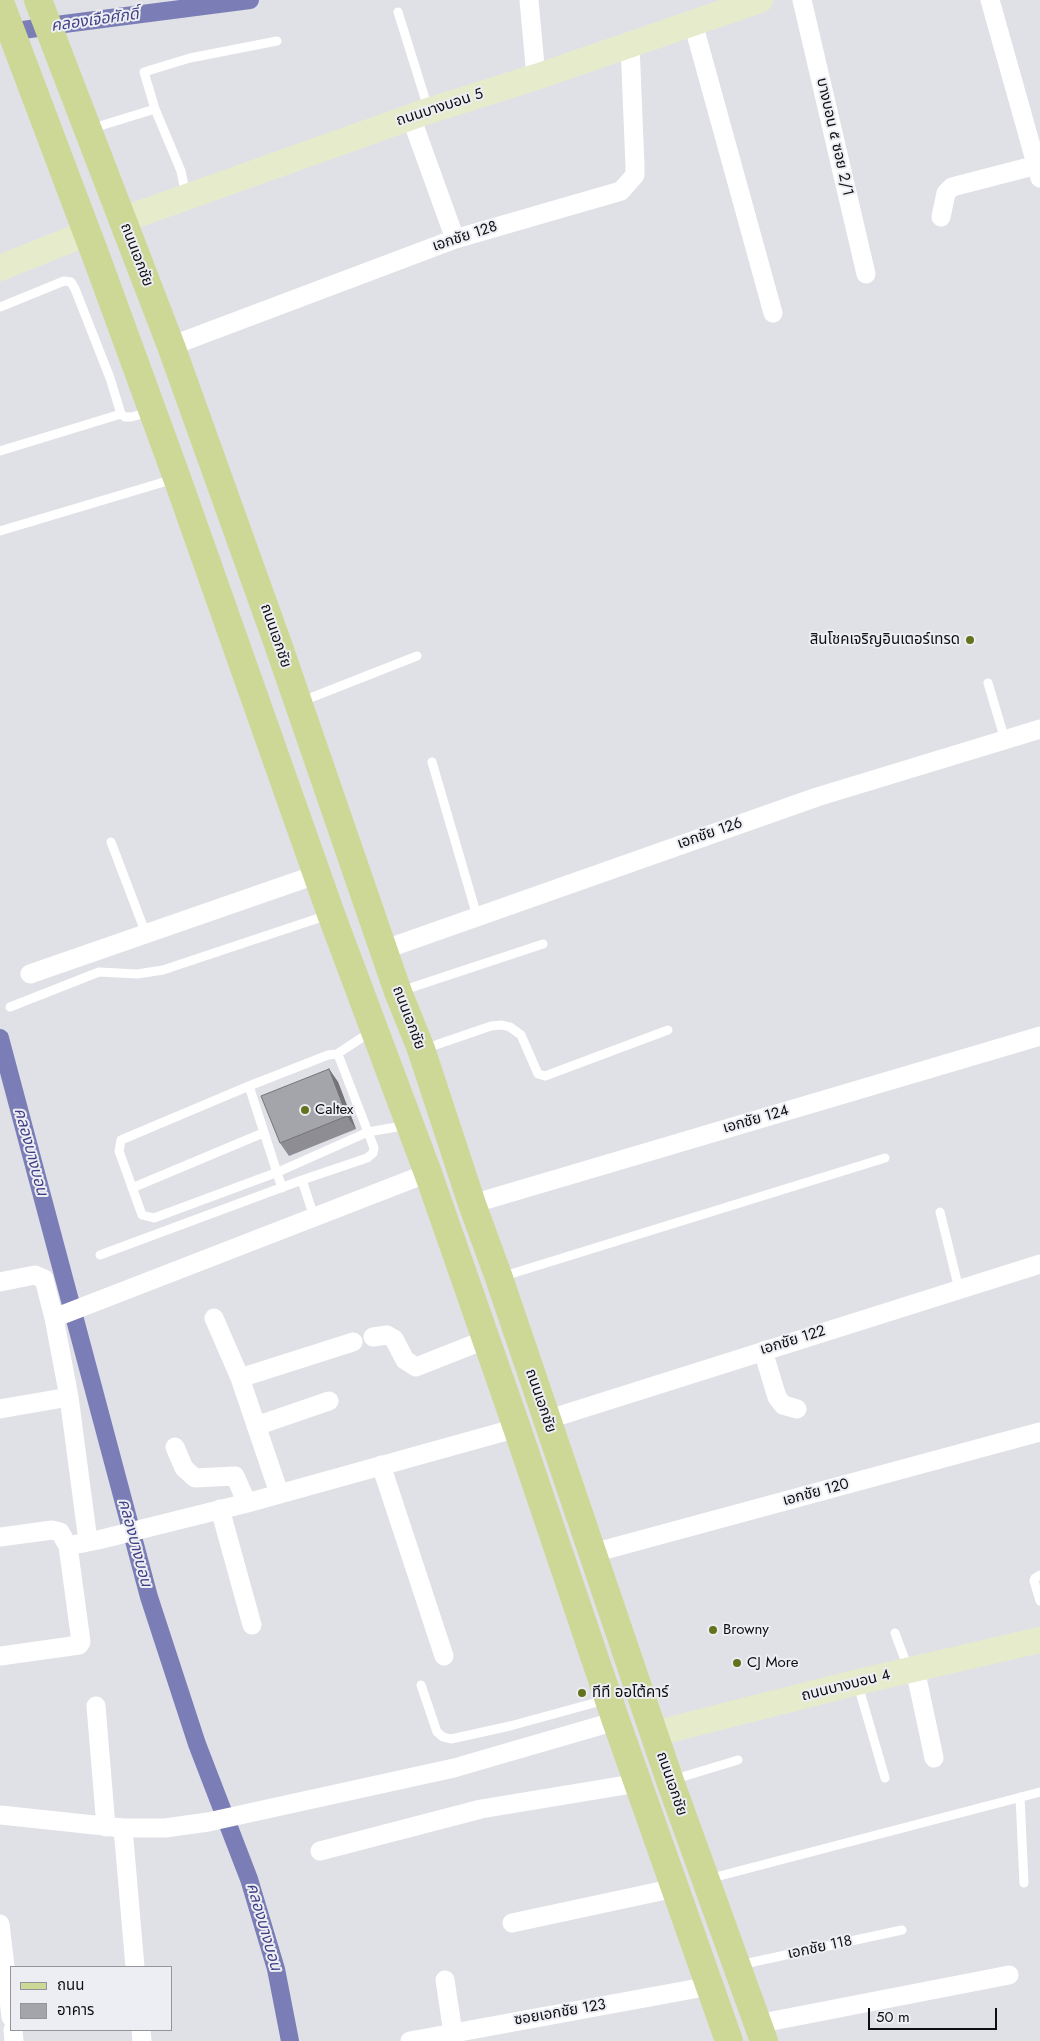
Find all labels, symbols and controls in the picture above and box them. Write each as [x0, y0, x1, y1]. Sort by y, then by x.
water label: คลองเจือศักดิ์ [50, 5, 140, 37]
street label: บางบอน ๕ ซอย 2/1 [812, 76, 856, 198]
street label: ถนนบางบอน 5 [394, 85, 486, 131]
street label: เอกชัย 128 [430, 218, 500, 256]
street label: ถนนเอกชัย [116, 221, 156, 289]
street label: ถนนเอกชัย [256, 602, 294, 670]
place label: สินโชคเจริญอินเตอร์เทรด [810, 631, 960, 649]
marker: สินโชคเจริญอินเตอร์เทรด [964, 634, 976, 646]
street label: เอกชัย 126 [675, 815, 745, 853]
street label: ถนนเอกชัย [388, 984, 428, 1052]
place label: Caltex [315, 1101, 353, 1119]
street label: เอกชัย 124 [721, 1102, 791, 1138]
marker: Caltex [299, 1104, 311, 1116]
water label: คลองบางบอน [9, 1106, 51, 1198]
street label: เอกชัย 122 [758, 1323, 828, 1359]
street label: ถนนเอกชัย [521, 1367, 559, 1435]
street label: เอกชัย 120 [781, 1476, 851, 1510]
water label: คลองบางบอน [113, 1497, 155, 1589]
place label: Browny [723, 1621, 769, 1639]
marker: Browny [707, 1624, 719, 1636]
place label: CJ More [747, 1654, 798, 1672]
marker: CJ More [731, 1657, 743, 1669]
street label: ถนนบางบอน 4 [800, 1666, 892, 1706]
place label: ทีที ออโต้คาร์ [592, 1684, 669, 1702]
marker: ทีที ออโต้คาร์ [576, 1687, 588, 1699]
street label: ถนนเอกชัย [652, 1750, 690, 1818]
water label: คลองบางบอน [241, 1881, 285, 1973]
street label: เอกชัย 118 [786, 1932, 854, 1964]
legend [10, 1966, 172, 2031]
text: ถนน [57, 1974, 84, 1996]
street label: ซอยเอกชัย 123 [513, 1996, 607, 2030]
scale bar [870, 1998, 999, 2030]
text: อาคาร [57, 1999, 94, 2021]
text: 50 m [876, 2006, 910, 2028]

